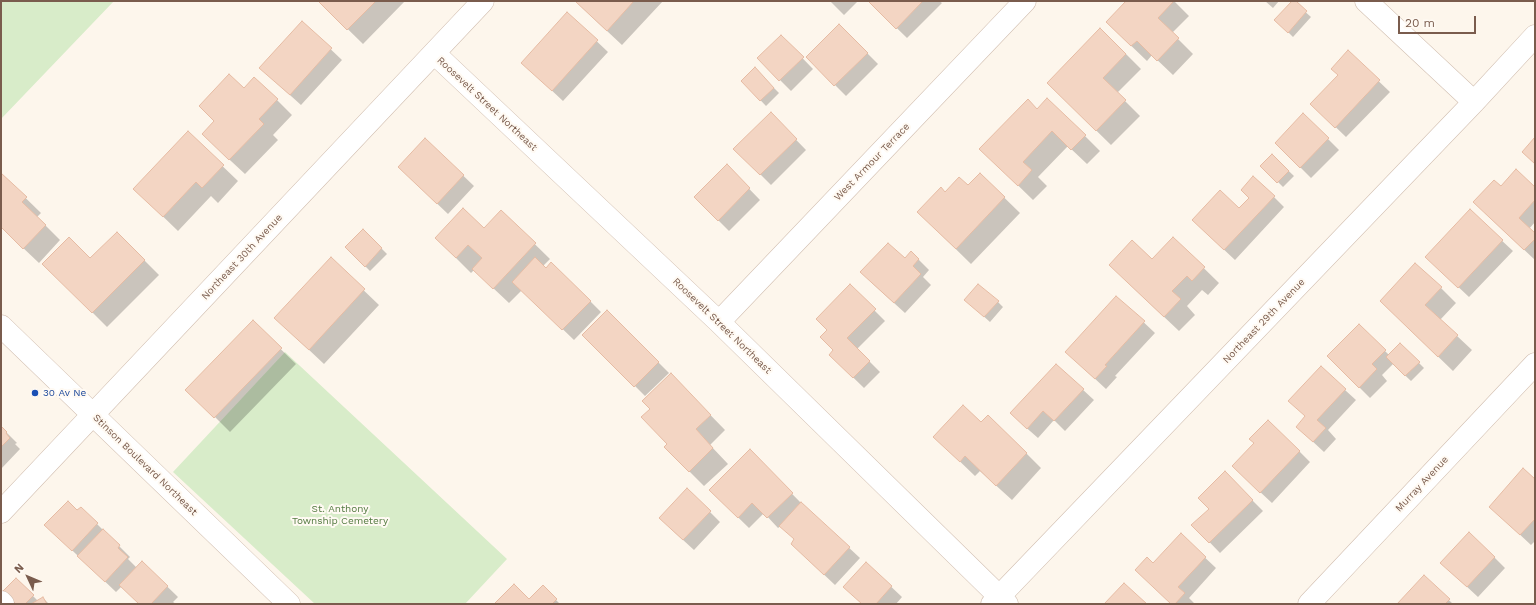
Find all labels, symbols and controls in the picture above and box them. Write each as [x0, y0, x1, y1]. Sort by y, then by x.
scale bar [1400, 8, 1478, 34]
text: 20 m [1405, 16, 1435, 30]
street label: Roosevelt Street Northeast [434, 54, 540, 154]
street label: West Armour Terrace [832, 121, 912, 203]
street label: Northeast 30th Avenue [199, 212, 285, 302]
street label: Roosevelt Street Northeast [670, 276, 774, 376]
street label: Northeast 29th Avenue [1220, 276, 1308, 366]
place label: 30 Av Ne [43, 387, 86, 399]
marker: 30 Av Ne [30, 388, 40, 398]
street label: Stinson Boulevard Northeast [90, 412, 200, 518]
street label: Murray Avenue [1393, 454, 1451, 514]
park label: St. Anthony Township Cemetery [292, 503, 388, 526]
north arrow [8, 557, 48, 597]
text: N [11, 561, 27, 576]

